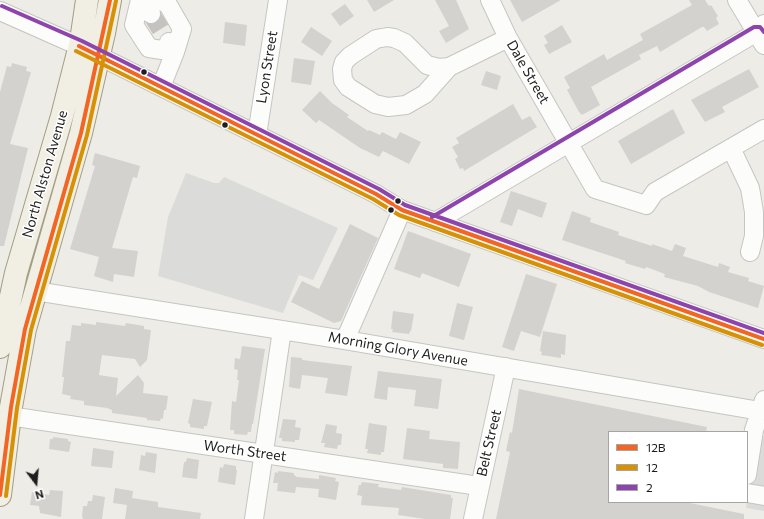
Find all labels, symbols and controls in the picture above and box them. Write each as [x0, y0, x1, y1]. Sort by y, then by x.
street label: Lyon Street [253, 30, 281, 104]
street label: Dale Street [503, 37, 553, 107]
unlabelled marker [139, 67, 149, 77]
street label: North Alston Avenue [19, 108, 71, 240]
unlabelled marker [220, 120, 230, 130]
unlabelled marker [393, 196, 403, 206]
unlabelled marker [386, 205, 396, 215]
street label: Morning Glory Avenue [327, 328, 469, 370]
street label: Belt Street [473, 408, 505, 478]
legend [608, 431, 748, 503]
street label: Worth Street [203, 437, 287, 465]
text: 12B [646, 440, 666, 454]
text: 12 [646, 460, 658, 474]
north arrow [16, 463, 56, 503]
text: 2 [646, 480, 653, 494]
text: N [34, 488, 45, 502]

